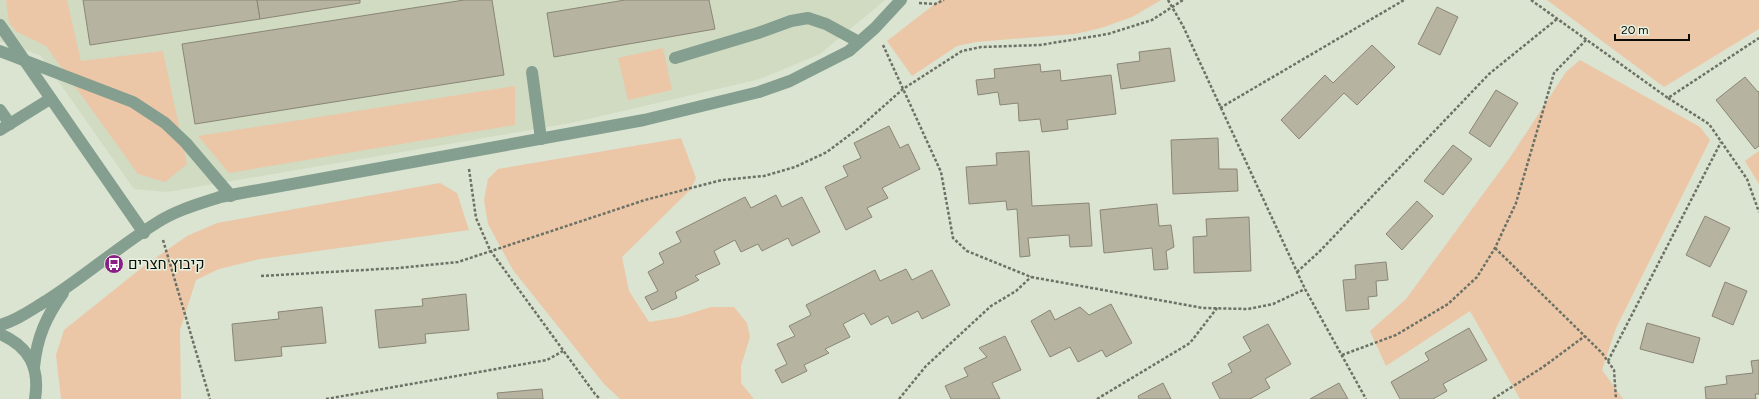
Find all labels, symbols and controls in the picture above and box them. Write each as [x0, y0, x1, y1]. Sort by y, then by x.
scale bar [1615, 16, 1689, 42]
text: 20 m [1621, 23, 1649, 37]
bus stop icon: קיבוץ חצרים [103, 253, 125, 275]
place label: קיבוץ חצרים [128, 255, 205, 273]

